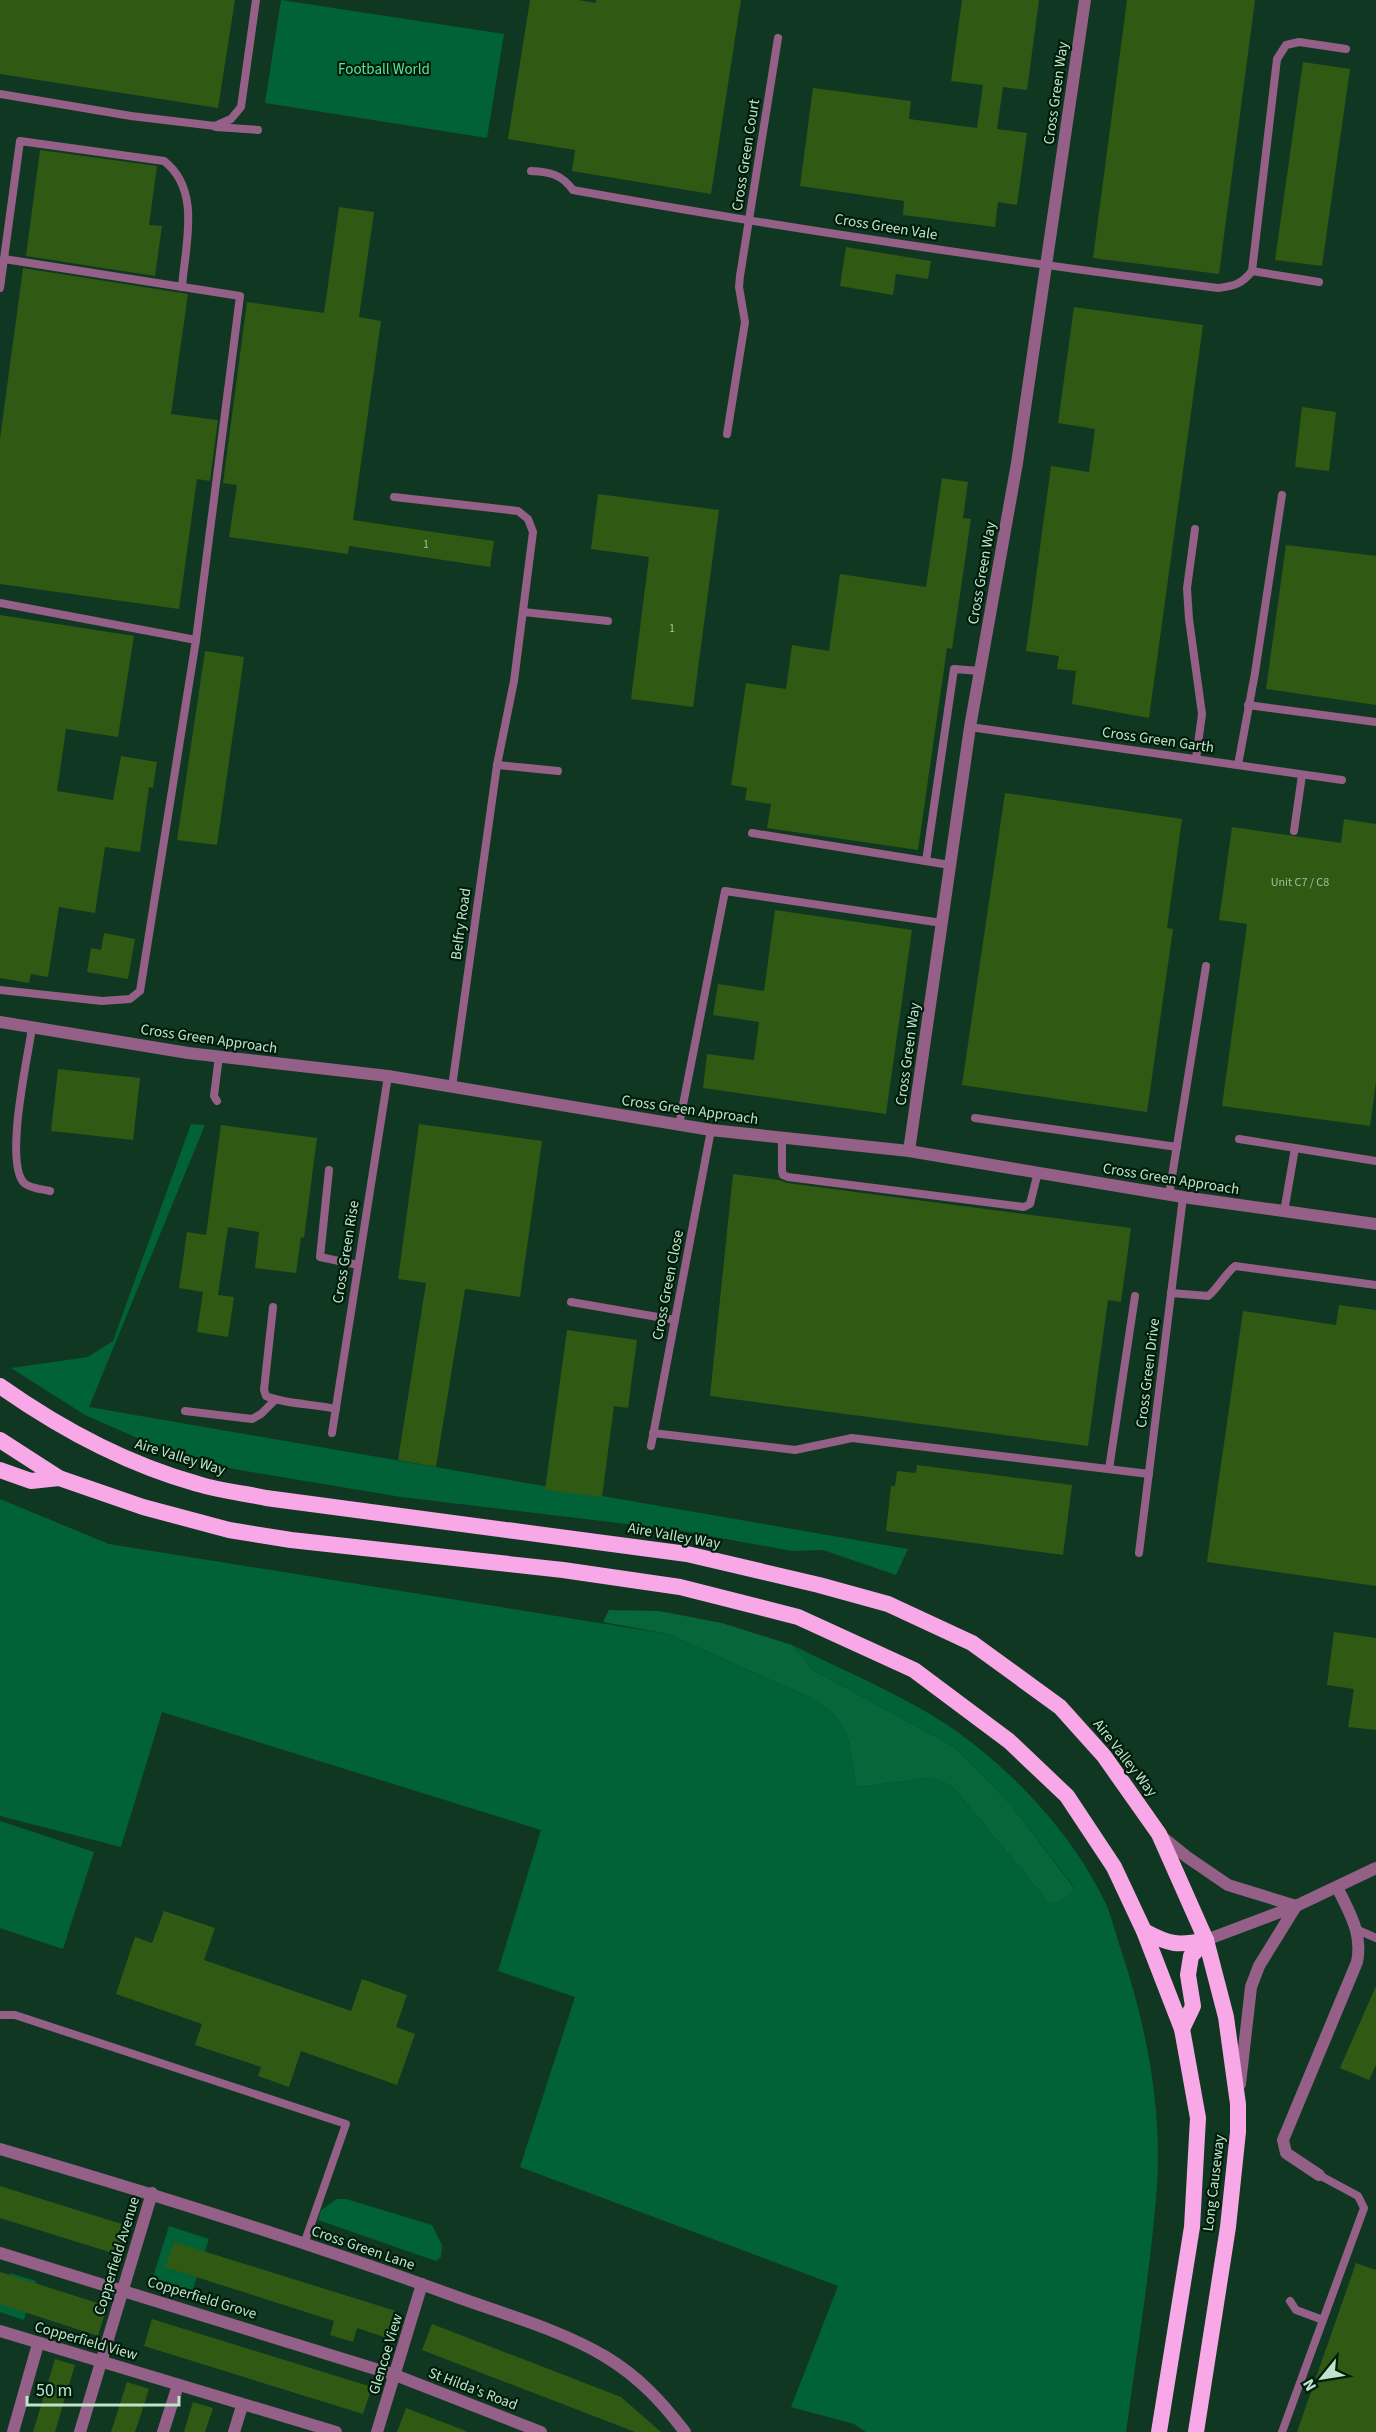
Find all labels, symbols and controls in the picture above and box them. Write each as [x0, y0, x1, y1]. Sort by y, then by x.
street label: Cross Green Way [1038, 40, 1074, 146]
park label: Football World [338, 59, 430, 80]
street label: Cross Green Court [727, 98, 765, 212]
street label: Cross Green Vale [833, 209, 939, 245]
street label: Cross Green Way [963, 520, 1001, 626]
house number: 1 [423, 536, 429, 553]
house number: 1 [669, 620, 675, 637]
street label: Cross Green Garth [1101, 722, 1215, 758]
house number: Unit C7 / C8 [1271, 874, 1329, 891]
street label: Belfry Road [446, 887, 476, 961]
street label: Cross Green Way [890, 1001, 926, 1107]
street label: Cross Green Approach [139, 1019, 279, 1059]
street label: Cross Green Approach [620, 1090, 760, 1130]
street label: Cross Green Approach [1101, 1158, 1241, 1200]
street label: Cross Green Rise [328, 1199, 364, 1305]
street label: Cross Green Close [647, 1228, 689, 1342]
street label: Cross Green Drive [1131, 1317, 1165, 1429]
street label: Aire Valley Way [132, 1433, 228, 1481]
street label: Aire Valley Way [626, 1518, 722, 1554]
street label: Aire Valley Way [1088, 1715, 1162, 1801]
street label: Long Causeway [1198, 2133, 1230, 2233]
street label: Copperfield Avenue [89, 2194, 145, 2318]
street label: Cross Green Lane [308, 2220, 418, 2276]
street label: Copperfield Grove [145, 2271, 259, 2325]
street label: Glencoe View [364, 2311, 408, 2397]
street label: Copperfield View [32, 2316, 140, 2366]
north arrow [1292, 2348, 1352, 2408]
street label: St Hilda's Road [425, 2362, 521, 2416]
scale bar [27, 2369, 178, 2407]
text: N [1298, 2375, 1322, 2395]
text: 50 m [36, 2378, 72, 2403]

